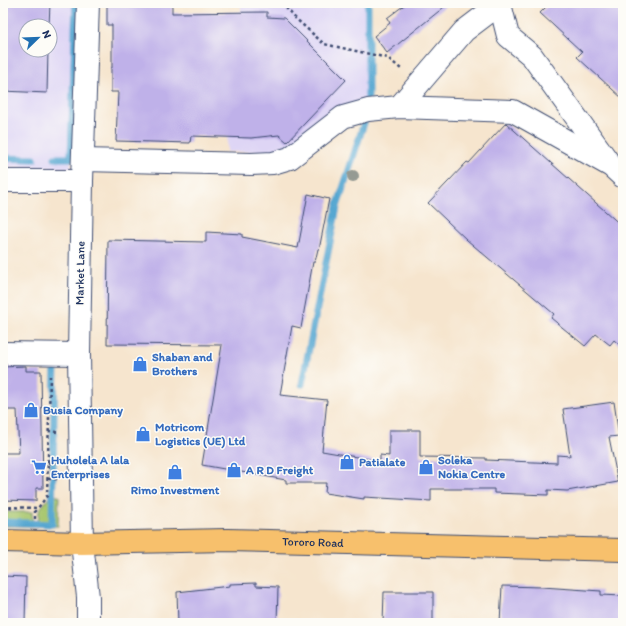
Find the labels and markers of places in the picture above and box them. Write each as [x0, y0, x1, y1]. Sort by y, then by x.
place label: Shaban and Brothers [152, 350, 213, 378]
shop icon: Shaban and Brothers [131, 355, 149, 373]
shop icon: Busia Company [22, 401, 40, 419]
place label: Busia Company [43, 403, 123, 418]
place label: Motricom Logistics (UE) Ltd [155, 420, 246, 449]
shop icon: Motricom Logistics (UE) Ltd [134, 425, 152, 443]
place label: Huholela A lala Enterprises [51, 453, 130, 482]
shop icon: Patialate [338, 453, 356, 471]
place label: Soleka Nokia Centre [438, 453, 506, 481]
place label: Patialate [359, 455, 406, 469]
supermarket icon: Huholela A lala Enterprises [30, 458, 48, 476]
shop icon: Soleka Nokia Centre [417, 458, 435, 476]
shop icon: A R D Freight [225, 461, 243, 479]
shop icon: Rimo Investment [166, 463, 184, 481]
place label: A R D Freight [245, 463, 314, 478]
place label: Rimo Investment [131, 483, 220, 497]

